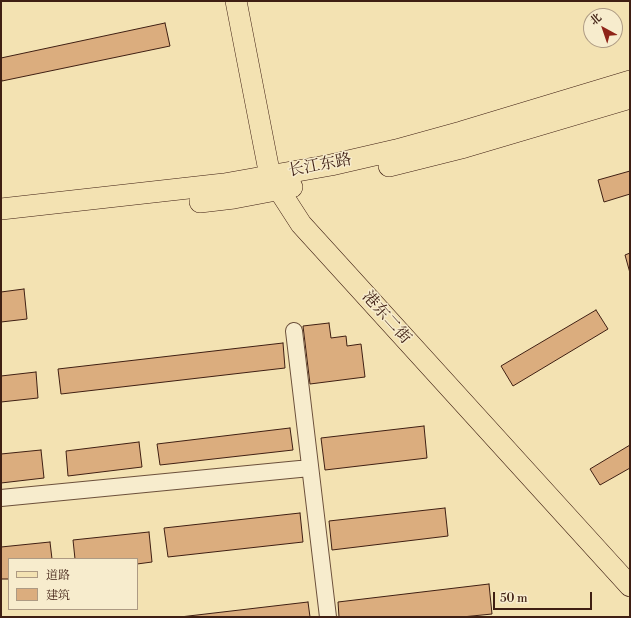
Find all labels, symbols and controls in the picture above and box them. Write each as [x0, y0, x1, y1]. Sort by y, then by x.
north arrow [583, 8, 623, 48]
text: 北 [587, 11, 605, 28]
street label: 长江东路 [287, 150, 353, 182]
street label: 港东二街 [357, 288, 415, 348]
legend [8, 558, 138, 610]
text: 道路 [46, 568, 70, 583]
scale bar [495, 584, 594, 610]
text: 建筑 [46, 588, 70, 603]
text: 50 m [500, 591, 528, 606]

